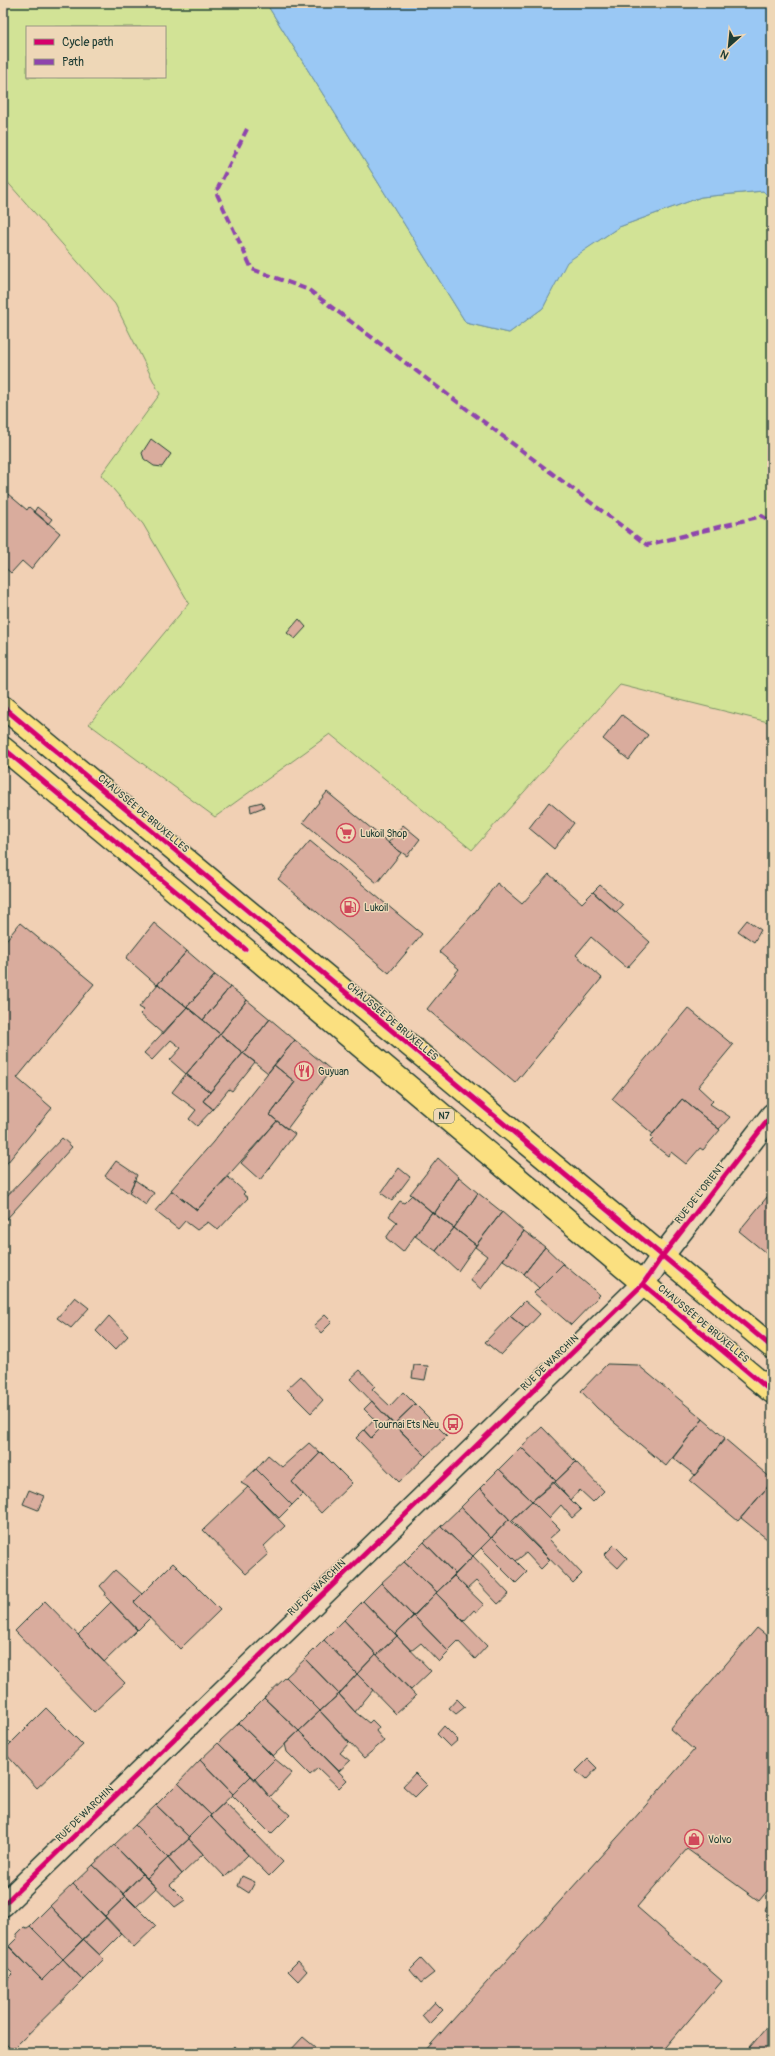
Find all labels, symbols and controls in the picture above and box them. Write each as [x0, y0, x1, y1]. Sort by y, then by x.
legend [26, 26, 166, 78]
north arrow [709, 26, 749, 66]
text: Cycle path [62, 35, 114, 50]
text: N [718, 47, 731, 62]
text: Path [62, 55, 84, 70]
street label: CHAUSSÉE DE BRUXELLES [95, 771, 192, 855]
supermarket icon: Lukoil Shop [335, 822, 357, 844]
place label: Lukoil Shop [360, 828, 408, 840]
fuel station icon: Lukoil [339, 896, 361, 918]
place label: Lukoil [364, 902, 388, 914]
street label: CHAUSSÉE DE BRUXELLES [344, 979, 441, 1063]
restaurant icon: Guyuan [293, 1060, 315, 1082]
place label: Guyuan [318, 1066, 349, 1078]
road number: N7 [434, 1109, 454, 1123]
street label: RUE DE L'ORIENT [672, 1161, 727, 1226]
street label: CHAUSSÉE DE BRUXELLES [655, 1281, 752, 1365]
street label: RUE DE WARCHIN [518, 1332, 581, 1393]
bus stop icon: Tournai Ets Neu [442, 1413, 464, 1435]
place label: Tournai Ets Neu [373, 1419, 439, 1431]
street label: RUE DE WARCHIN [285, 1557, 348, 1618]
street label: RUE DE WARCHIN [53, 1783, 116, 1844]
shop icon: Volvo [683, 1828, 705, 1850]
place label: Volvo [708, 1834, 732, 1846]

